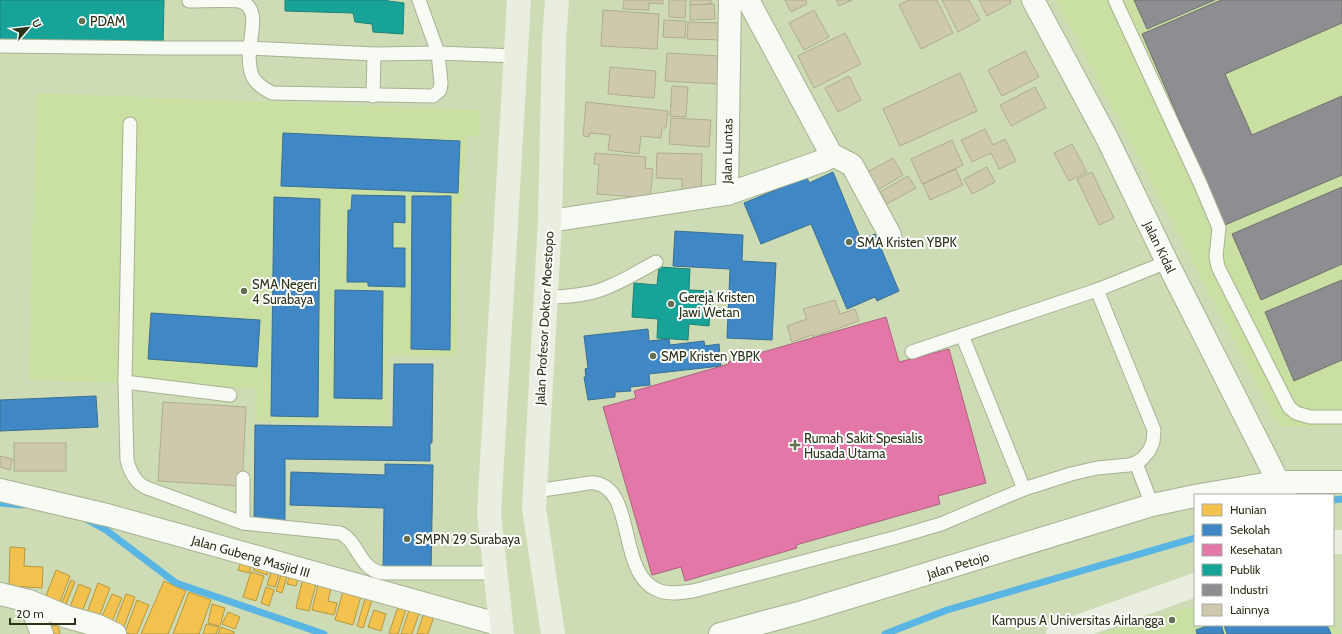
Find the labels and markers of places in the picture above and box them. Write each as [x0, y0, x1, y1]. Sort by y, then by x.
place label: PDAM [90, 13, 125, 29]
marker: PDAM [77, 16, 87, 26]
place label: SMA Kristen YBPK [857, 234, 957, 250]
marker: SMA Kristen YBPK [844, 237, 854, 247]
place label: SMA Negeri 4 Surabaya [252, 276, 317, 307]
marker: SMA Negeri 4 Surabaya [239, 286, 249, 296]
place label: Gereja Kristen Jawi Wetan [678, 289, 755, 320]
marker: Gereja Kristen Jawi Wetan [666, 299, 676, 309]
place label: SMP Kristen YBPK [661, 348, 761, 364]
marker: SMP Kristen YBPK [648, 351, 658, 361]
place label: Rumah Sakit Spesialis Husada Utama [804, 430, 923, 461]
marker: Rumah Sakit Spesialis Husada Utama [789, 439, 801, 451]
place label: SMPN 29 Surabaya [415, 531, 521, 547]
marker: SMPN 29 Surabaya [402, 534, 412, 544]
place label: Kampus A Universitas Airlangga [992, 612, 1165, 628]
marker: Kampus A Universitas Airlangga [1167, 615, 1177, 625]

